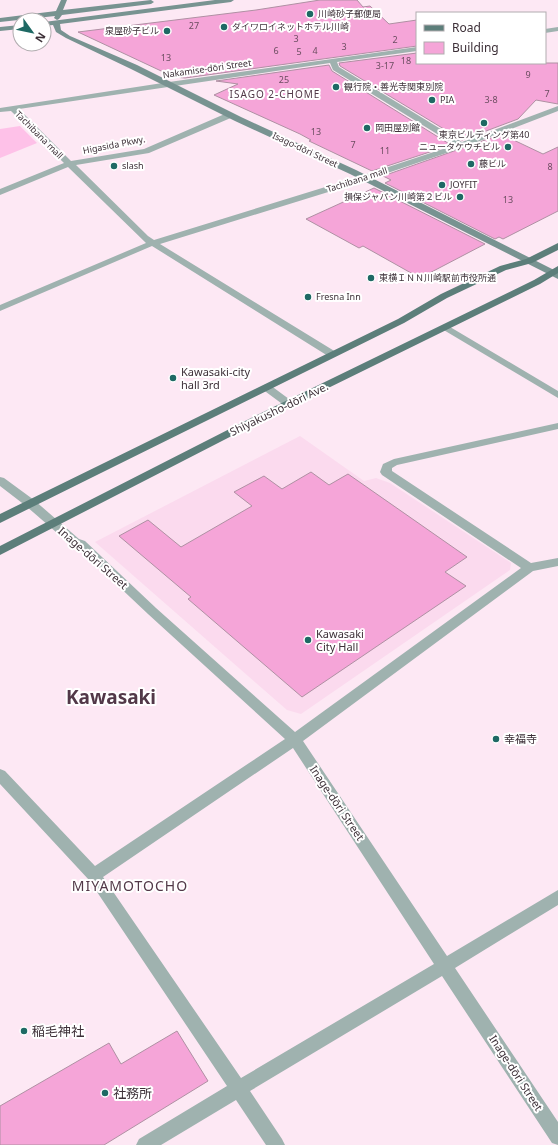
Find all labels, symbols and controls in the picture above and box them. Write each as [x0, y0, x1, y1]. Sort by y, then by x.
place label: 川崎砂子郵便局 [318, 7, 381, 20]
marker: 川崎砂子郵便局 [305, 9, 315, 19]
north arrow [12, 12, 52, 52]
legend [416, 12, 546, 64]
house number: 27 [189, 19, 199, 32]
text: Road [452, 19, 481, 36]
place label: ダイワロイネットホテル川崎 [232, 20, 349, 33]
marker: ダイワロイネットホテル川崎 [219, 22, 229, 32]
place label: 泉屋砂子ビル [105, 24, 159, 37]
marker: 泉屋砂子ビル [162, 26, 172, 36]
text: N [32, 30, 50, 46]
house number: 3 [293, 32, 299, 45]
house number: 2 [392, 33, 398, 46]
text: Building [452, 39, 499, 56]
house number: 3 [341, 40, 347, 53]
house number: 6 [273, 44, 279, 57]
house number: 4 [312, 44, 318, 57]
house number: 5 [296, 45, 302, 58]
house number: 13 [161, 51, 171, 64]
house number: 18 [401, 54, 411, 67]
street label: Nakamise-dōri Street [162, 56, 253, 81]
house number: 3-17 [376, 59, 394, 72]
house number: 9 [525, 68, 531, 81]
house number: 25 [279, 73, 289, 86]
place label: 観行院・善光寺関東別院 [344, 80, 443, 93]
marker: 観行院・善光寺関東別院 [331, 82, 341, 92]
district label: ISAGO 2-CHOME [230, 87, 320, 101]
house number: 7 [544, 87, 550, 100]
place label: PIA [440, 93, 454, 106]
house number: 3-8 [484, 93, 498, 106]
marker: PIA [427, 95, 437, 105]
street label: Tachibana mall [12, 108, 66, 162]
marker: 東京ビルディング第40 [479, 118, 489, 128]
place label: 岡田屋別館 [375, 121, 420, 134]
marker: 岡田屋別館 [362, 123, 372, 133]
house number: 13 [311, 125, 321, 138]
place label: 東京ビルディング第40 [439, 128, 529, 141]
street label: Isago-dōri Street [270, 129, 341, 171]
street label: Higasida Pkwy. [82, 132, 146, 157]
house number: 7 [350, 138, 356, 151]
place label: ニュータケウチビル [419, 140, 500, 153]
marker: ニュータケウチビル [503, 142, 513, 152]
house number: 11 [380, 144, 390, 157]
place label: 藤ビル [479, 157, 506, 170]
place label: slash [122, 159, 144, 172]
marker: 藤ビル [466, 159, 476, 169]
house number: 8 [547, 160, 553, 173]
marker: slash [109, 161, 119, 171]
street label: Tachibana mall [325, 164, 389, 195]
place label: JOYFIT [449, 178, 477, 191]
marker: JOYFIT [437, 180, 447, 190]
place label: 損保ジャパン川崎第２ビル [344, 190, 452, 203]
marker: 損保ジャパン川崎第２ビル [455, 192, 465, 202]
house number: 13 [503, 193, 513, 206]
place label: 東横ＩＮＮ川崎駅前市役所通 [379, 271, 496, 284]
marker: 東横ＩＮＮ川崎駅前市役所通 [366, 273, 376, 283]
place label: Fresna Inn [316, 290, 361, 303]
marker: Fresna Inn [303, 292, 313, 302]
place label: Kawasaki-city hall 3rd [181, 364, 251, 392]
marker: Kawasaki-city hall 3rd [168, 373, 178, 383]
street label: Shiyakusho-dōri Ave. [227, 378, 331, 439]
street label: Inage-dōri Street [55, 523, 131, 592]
place label: Kawasaki City Hall [316, 626, 364, 654]
marker: Kawasaki City Hall [303, 635, 313, 645]
district label: Kawasaki [66, 684, 156, 710]
place label: 幸福寺 [504, 731, 537, 746]
marker: 幸福寺 [491, 734, 501, 744]
street label: Inage-dōri Street [307, 762, 368, 843]
district label: MIYAMOTOCHO [72, 876, 188, 895]
place label: 稲毛神社 [32, 1022, 84, 1040]
marker: 稲毛神社 [19, 1026, 29, 1036]
street label: Inage-dōri Street [486, 1032, 547, 1114]
place label: 社務所 [113, 1084, 152, 1102]
marker: 社務所 [100, 1088, 110, 1098]

